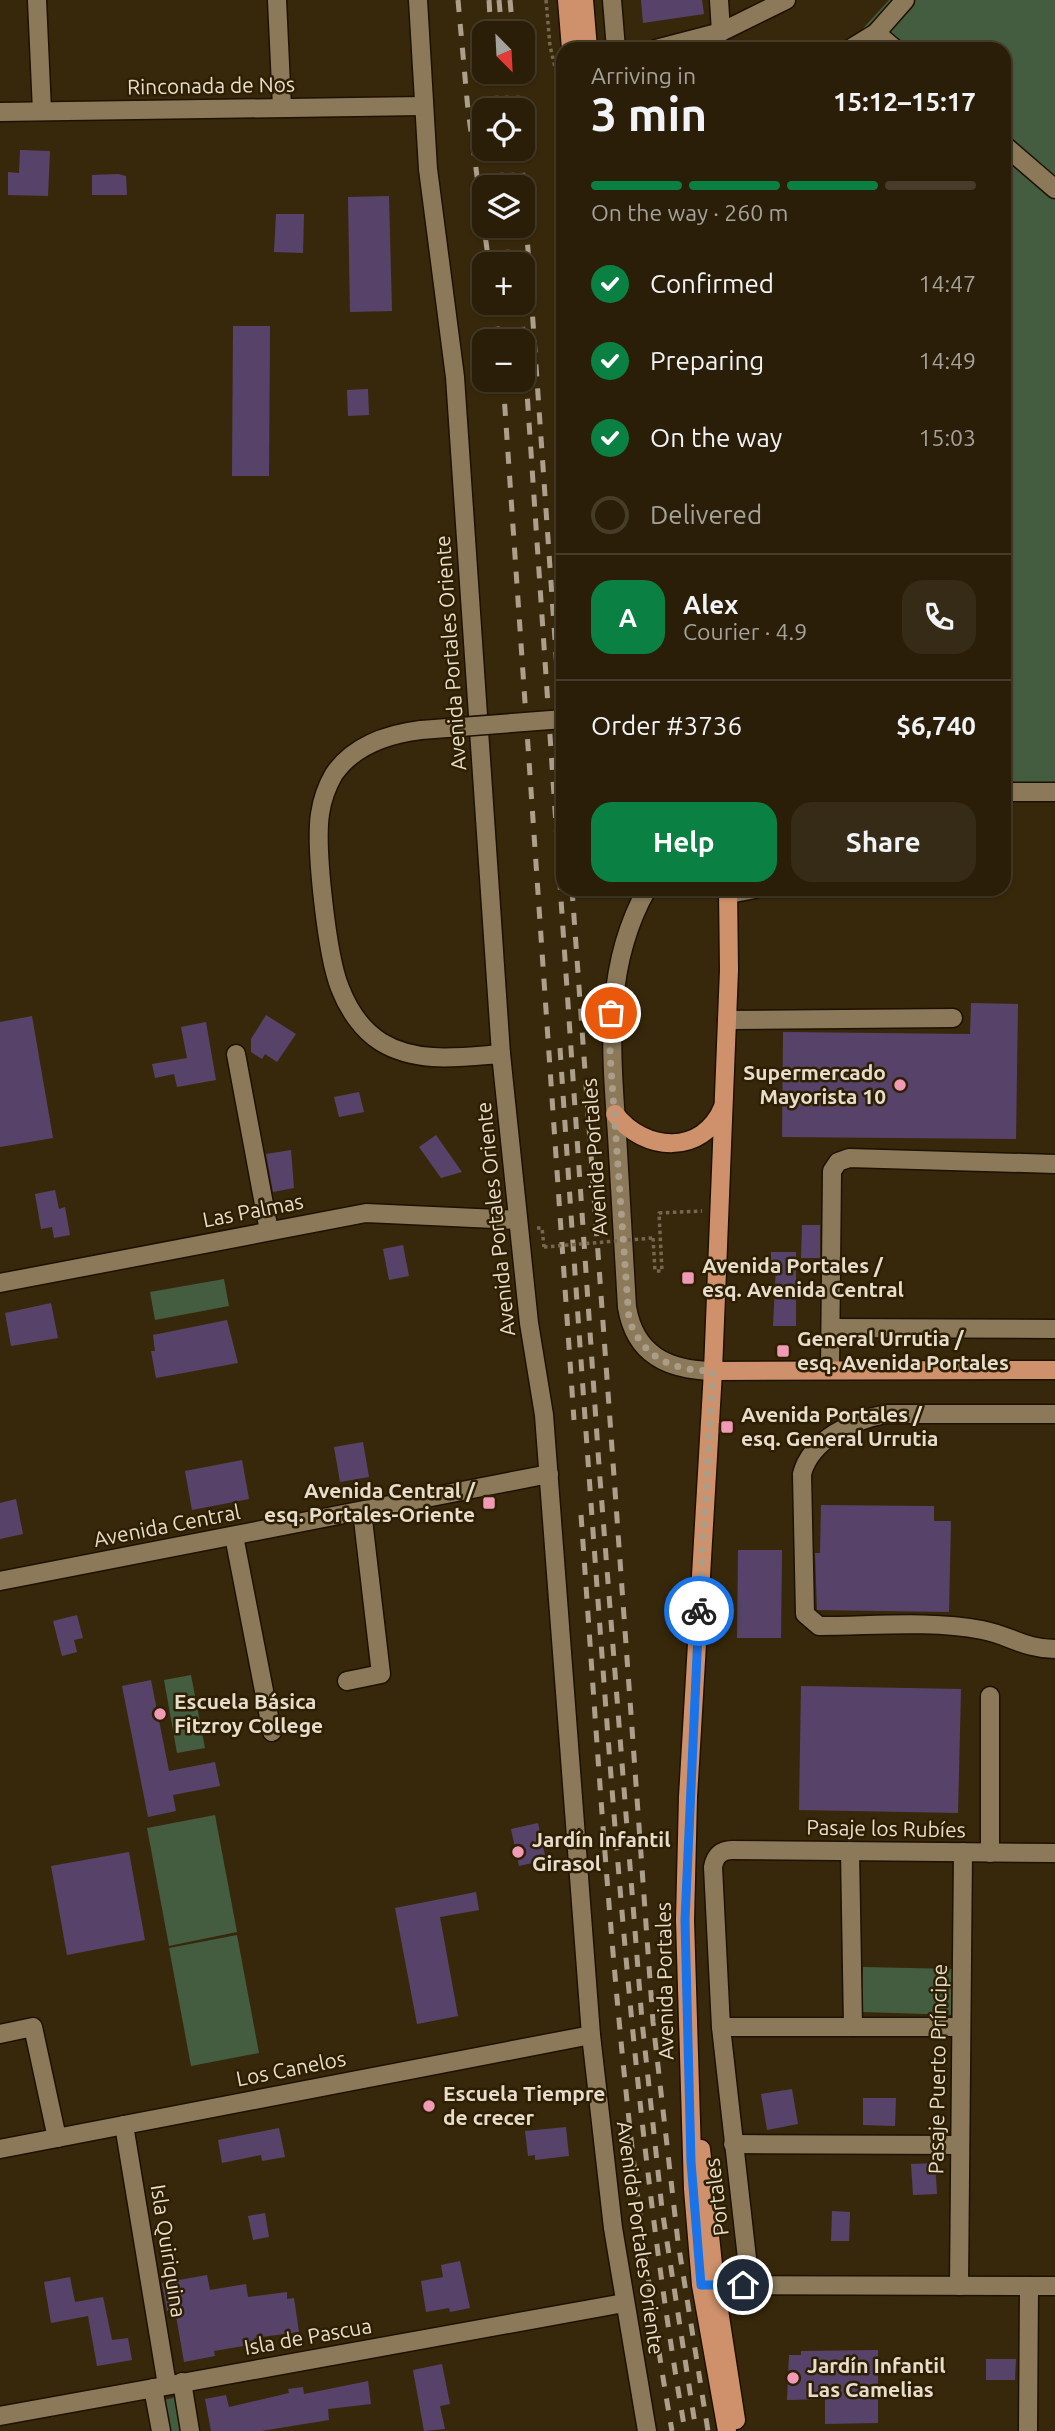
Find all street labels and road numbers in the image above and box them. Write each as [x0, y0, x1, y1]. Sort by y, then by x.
street label: Rinconada de Nos [127, 72, 295, 98]
street label: Avenida Portales Oriente [430, 535, 470, 771]
street label: Avenida Portales [577, 1077, 611, 1237]
street label: Avenida Portales Oriente [471, 1101, 519, 1337]
street label: Las Palmas [200, 1188, 305, 1232]
street label: Avenida Central [91, 1499, 242, 1551]
street label: Pasaje los Rubíes [806, 1815, 966, 1841]
street label: Avenida Portales [651, 1902, 677, 2060]
street label: Pasaje Puerto Príncipe [923, 1964, 951, 2174]
street label: Los Canelos [234, 2046, 348, 2090]
street label: Avenida Portales Oriente [613, 2120, 669, 2356]
street label: Portales [699, 2157, 733, 2237]
street label: Isla Quiriquina [147, 2183, 191, 2319]
street label: Isla de Pascua [242, 2313, 374, 2359]

